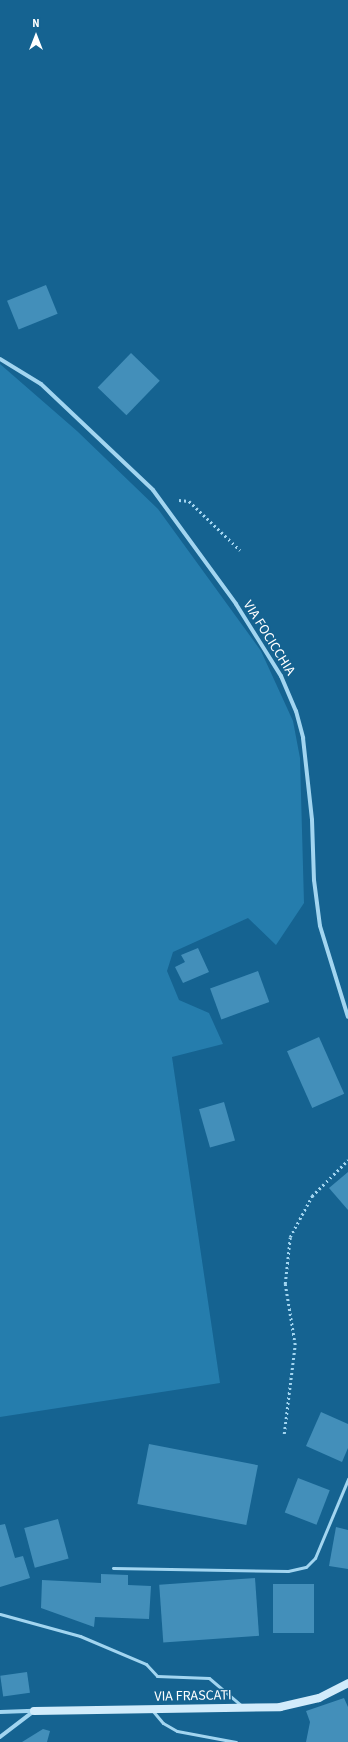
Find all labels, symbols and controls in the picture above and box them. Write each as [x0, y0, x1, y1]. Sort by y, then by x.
north arrow [16, 16, 56, 56]
text: N [32, 16, 40, 31]
street label: VIA FOCICCHIA [239, 597, 299, 679]
street label: VIA FRASCATI [154, 1687, 232, 1705]

